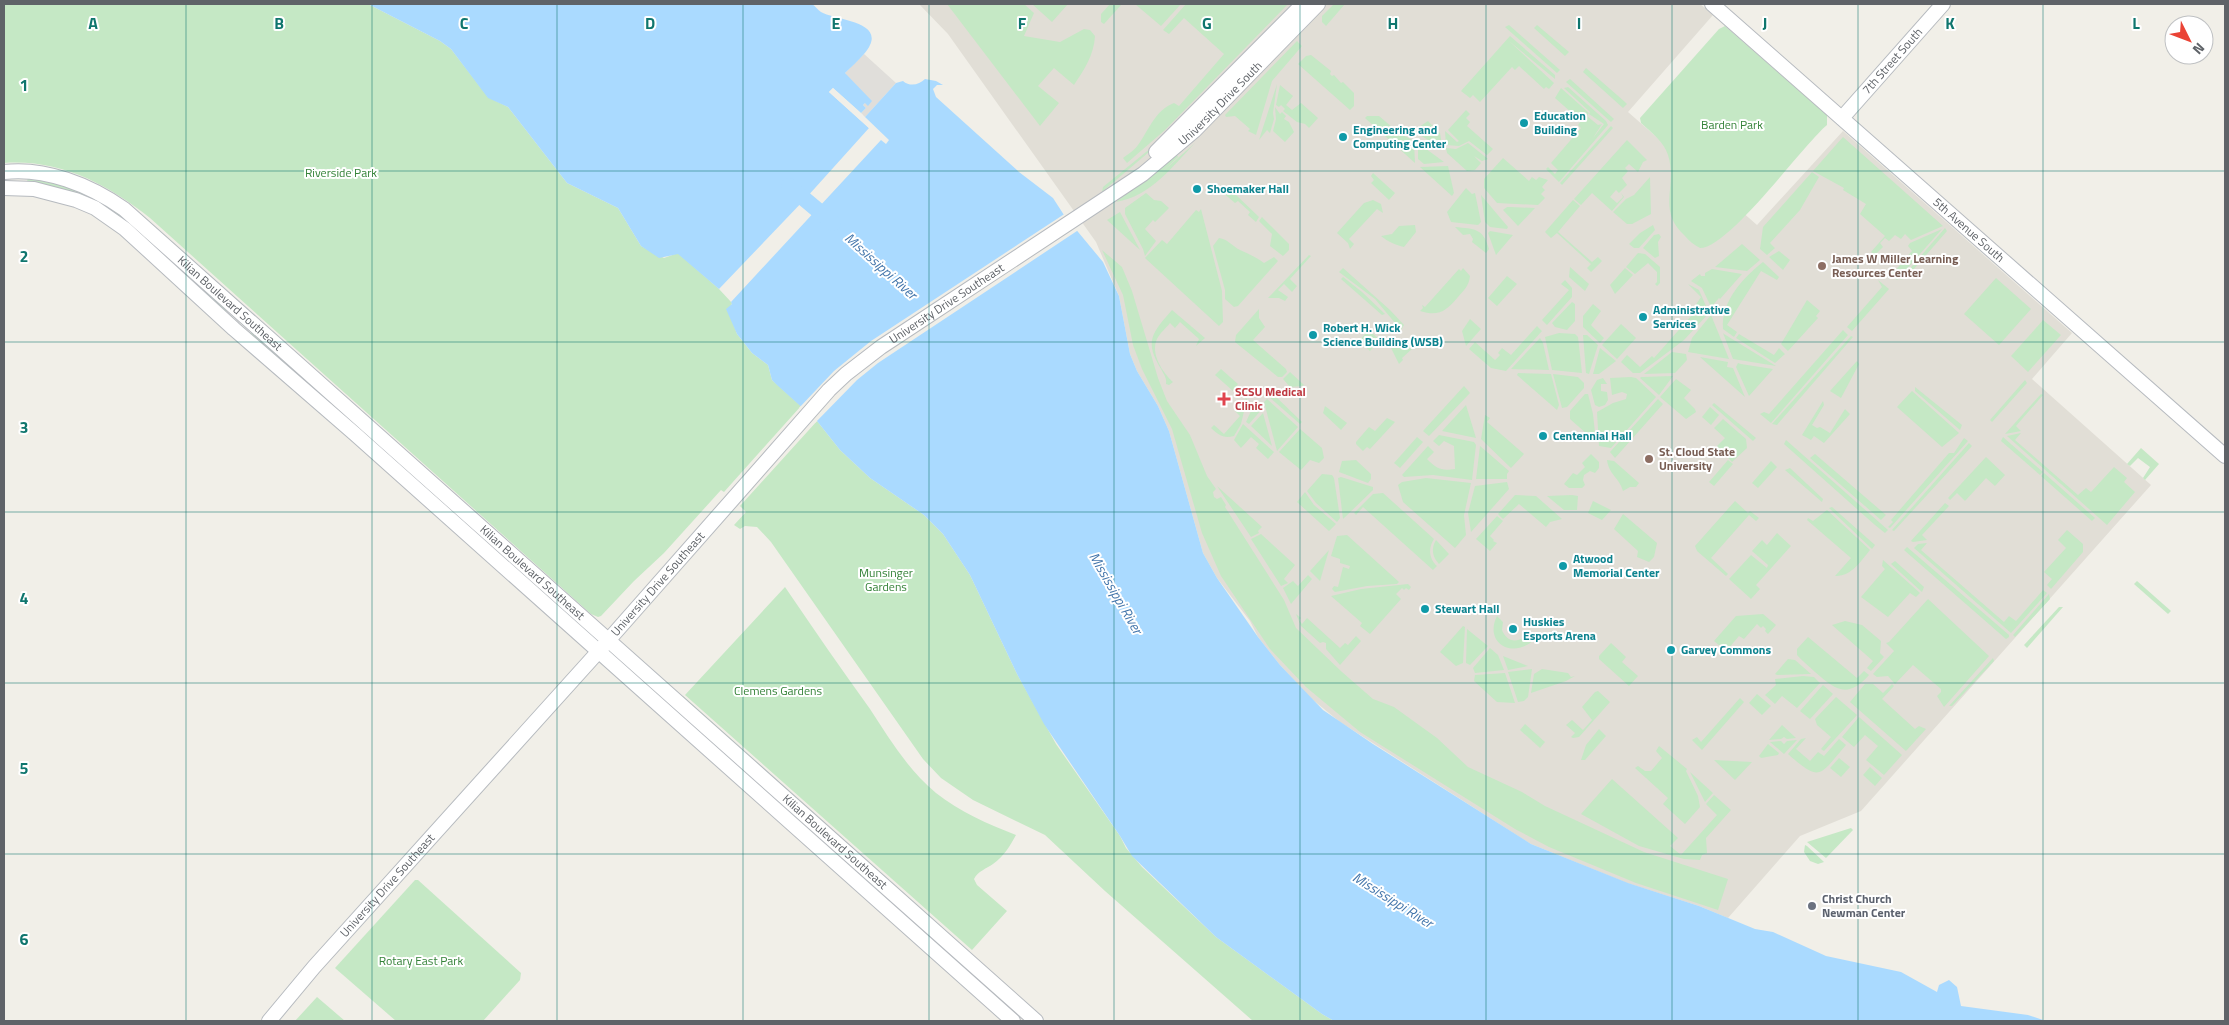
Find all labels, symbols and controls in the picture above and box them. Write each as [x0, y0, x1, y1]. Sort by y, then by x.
text: A [88, 11, 98, 35]
text: B [274, 11, 284, 35]
text: C [460, 11, 469, 35]
text: D [645, 11, 655, 35]
text: E [832, 11, 841, 35]
text: F [1018, 11, 1027, 35]
text: G [1202, 11, 1212, 35]
text: H [1388, 11, 1398, 35]
text: I [1577, 11, 1581, 35]
text: J [1763, 11, 1767, 35]
text: K [1945, 11, 1955, 35]
text: L [2132, 11, 2140, 35]
north arrow [2164, 15, 2214, 65]
street label: 7th Street South [1857, 23, 1927, 98]
text: N [2188, 38, 2210, 60]
street label: University Drive South [1174, 57, 1266, 150]
text: 1 [20, 73, 28, 97]
place label: Education Building [1534, 106, 1586, 139]
park label: Barden Park [1701, 115, 1763, 134]
marker: Education Building [1518, 117, 1530, 129]
place label: Engineering and Computing Center [1353, 120, 1447, 153]
marker: Engineering and Computing Center [1337, 131, 1349, 143]
park label: Riverside Park [305, 163, 377, 182]
place label: Shoemaker Hall [1207, 179, 1289, 198]
marker: Shoemaker Hall [1191, 183, 1203, 195]
street label: 5th Avenue South [1929, 193, 2009, 267]
water label: Mississippi River [840, 227, 923, 305]
text: 2 [20, 244, 28, 268]
place label: James W Miller Learning Resources Center [1832, 249, 1959, 282]
street label: Kilian Boulevard Southeast [173, 251, 288, 356]
street label: University Drive Southeast [885, 258, 1008, 348]
marker: James W Miller Learning Resources Center [1816, 260, 1828, 272]
place label: Administrative Services [1653, 300, 1730, 333]
marker: Administrative Services [1637, 311, 1649, 323]
place label: Robert H. Wick Science Building (WSB) [1323, 318, 1443, 351]
marker: Robert H. Wick Science Building (WSB) [1307, 329, 1319, 341]
place label: SCSU Medical Clinic [1235, 382, 1306, 415]
marker: SCSU Medical Clinic [1217, 392, 1231, 406]
text: 3 [20, 415, 28, 439]
place label: Centennial Hall [1553, 426, 1632, 445]
marker: Centennial Hall [1537, 430, 1549, 442]
place label: St. Cloud State University [1659, 442, 1735, 475]
marker: St. Cloud State University [1643, 453, 1655, 465]
street label: Kilian Boulevard Southeast [476, 520, 590, 625]
street label: University Drive Southeast [606, 526, 710, 640]
water label: Mississippi River [1084, 548, 1149, 639]
place label: Atwood Memorial Center [1573, 549, 1660, 582]
marker: Atwood Memorial Center [1557, 560, 1569, 572]
park label: Munsinger Gardens [859, 563, 913, 596]
text: 4 [20, 586, 29, 610]
place label: Stewart Hall [1435, 599, 1500, 618]
marker: Stewart Hall [1419, 603, 1431, 615]
place label: Huskies Esports Arena [1523, 612, 1596, 645]
marker: Huskies Esports Arena [1507, 623, 1519, 635]
place label: Garvey Commons [1681, 640, 1771, 659]
marker: Garvey Commons [1665, 644, 1677, 656]
park label: Clemens Gardens [734, 681, 822, 700]
text: 5 [20, 756, 29, 780]
street label: Kilian Boulevard Southeast [778, 789, 893, 894]
street label: University Drive Southeast [335, 828, 440, 941]
water label: Mississippi River [1349, 866, 1439, 934]
place label: Christ Church Newman Center [1822, 889, 1906, 922]
marker: Christ Church Newman Center [1806, 900, 1818, 912]
text: 6 [20, 927, 29, 951]
park label: Rotary East Park [379, 951, 463, 970]

